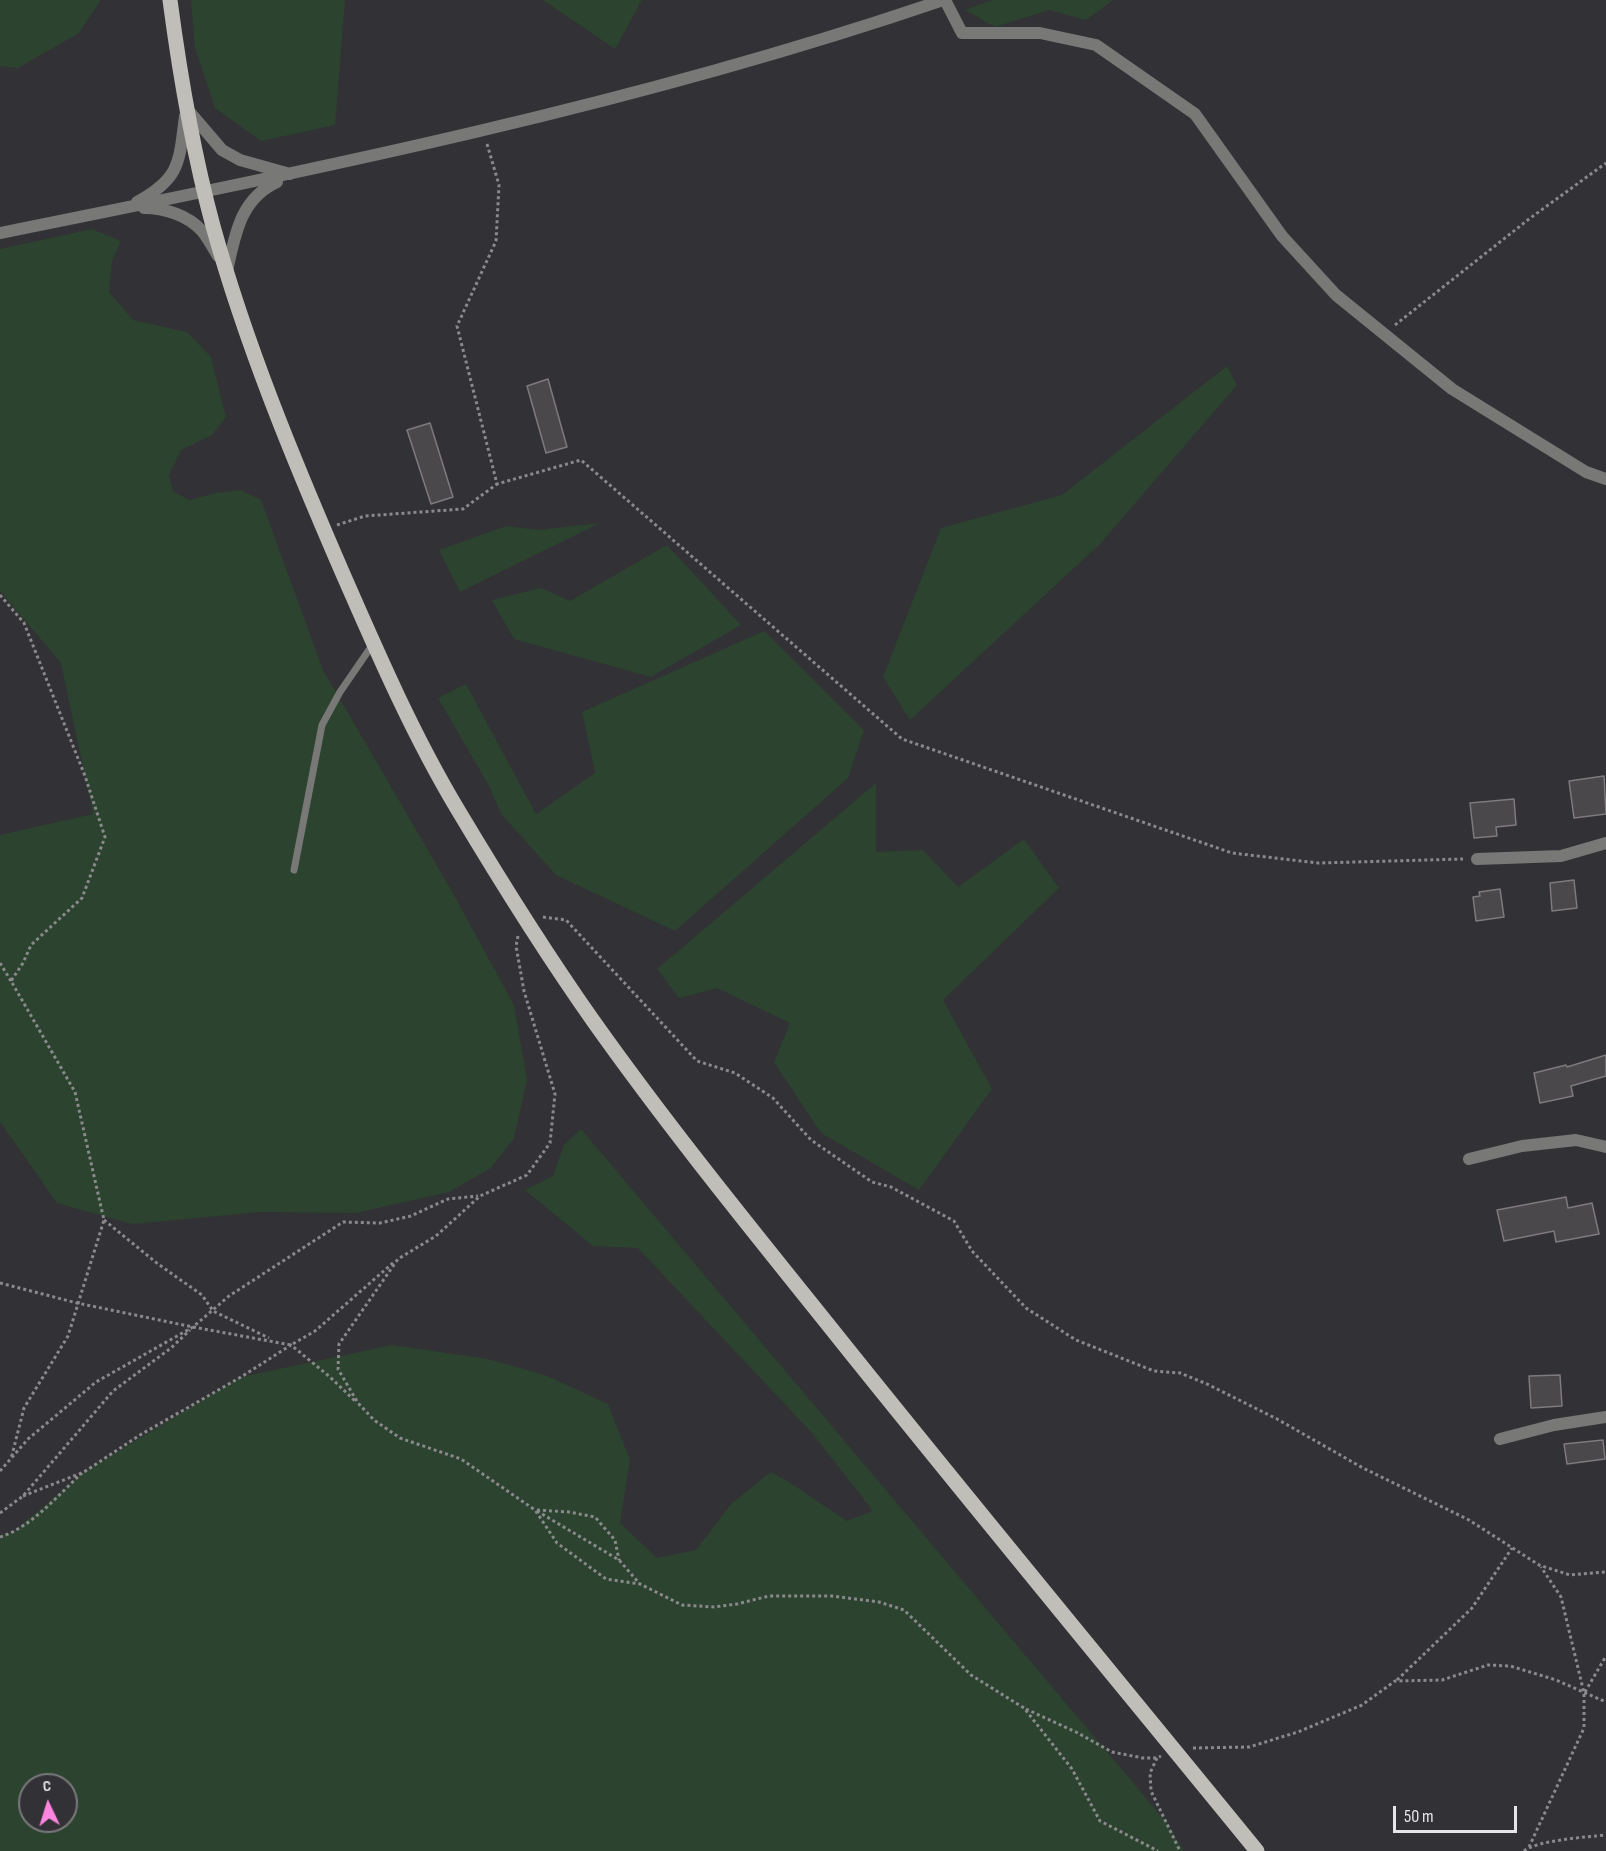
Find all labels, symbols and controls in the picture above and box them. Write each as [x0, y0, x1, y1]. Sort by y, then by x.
north arrow [18, 1773, 78, 1833]
text: С [42, 1777, 52, 1796]
scale bar [1396, 1794, 1520, 1832]
text: 50 m [1404, 1806, 1434, 1827]

